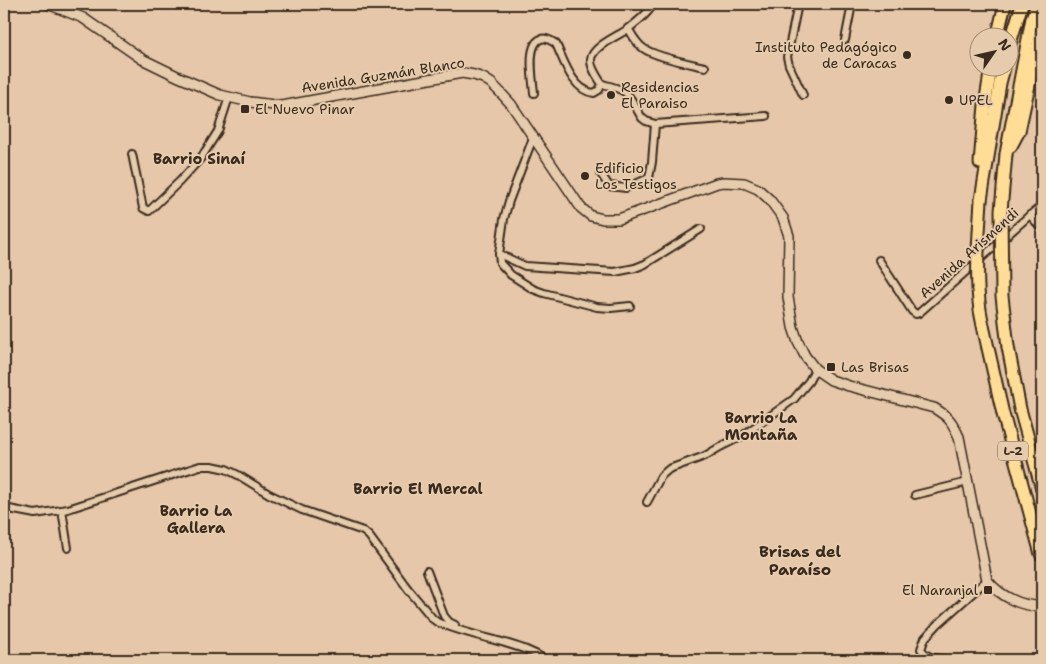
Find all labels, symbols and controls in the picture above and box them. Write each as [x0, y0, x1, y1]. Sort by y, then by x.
north arrow [968, 28, 1018, 78]
text: N [994, 35, 1015, 54]
place label: Instituto Pedagógico de Caracas [755, 38, 897, 72]
marker: Instituto Pedagógico de Caracas [901, 49, 913, 61]
street label: Avenida Guzmán Blanco [300, 53, 466, 97]
place label: Residencias El Paraiso [621, 78, 700, 112]
marker: Residencias El Paraiso [605, 89, 617, 101]
place label: UPEL [959, 91, 993, 109]
marker: UPEL [943, 94, 955, 106]
place label: El Nuevo Pinar [255, 100, 355, 118]
marker: El Nuevo Pinar [239, 103, 251, 115]
district label: Barrio Sinaí [153, 149, 246, 169]
place label: Edificio Los Testigos [595, 159, 677, 193]
marker: Edificio Los Testigos [579, 170, 591, 182]
street label: Avenida Arismendi [916, 204, 1022, 302]
place label: Las Brisas [841, 358, 909, 376]
marker: Las Brisas [825, 361, 837, 373]
district label: Barrio La Montaña [725, 408, 798, 445]
road number: L-2 [998, 442, 1028, 461]
district label: Barrio El Mercal [353, 479, 483, 499]
district label: Barrio La Gallera [160, 501, 233, 538]
district label: Brisas del Paraíso [759, 541, 842, 580]
place label: El Naranjal [902, 581, 979, 599]
marker: El Naranjal [982, 584, 994, 596]

